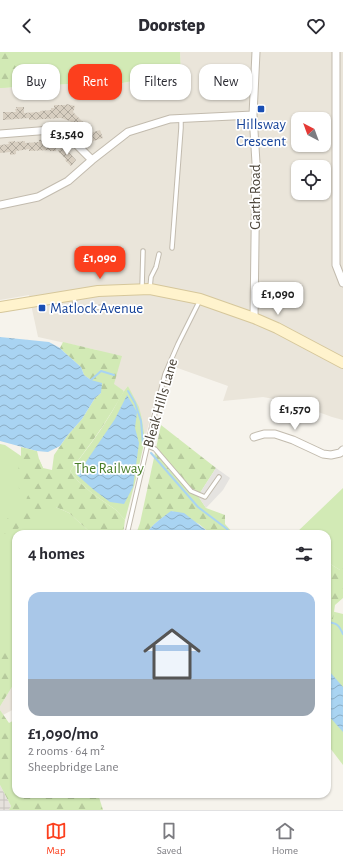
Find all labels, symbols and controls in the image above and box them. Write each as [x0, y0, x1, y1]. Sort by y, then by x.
icon: back [16, 15, 38, 37]
icon: heart [305, 15, 327, 37]
text: Doorstep [138, 17, 205, 35]
chip: Buy [12, 64, 60, 100]
chip: Rent [68, 64, 122, 100]
chip: Filters [130, 64, 191, 100]
chip: New [199, 64, 252, 100]
marker: Hillsway Crescent [256, 104, 266, 114]
north arrow [291, 112, 331, 152]
map controls [291, 112, 331, 200]
place label: Hillsway Crescent [236, 117, 287, 149]
pin: £3,540 [34, 122, 100, 156]
text: £3,540 [50, 128, 84, 141]
button: locate [291, 160, 331, 200]
street label: Garth Road [248, 164, 263, 230]
pin: £1,090 [67, 246, 133, 280]
text: £1,090 [83, 252, 117, 265]
pin: £1,090 [245, 282, 311, 316]
text: £1,090 [261, 288, 295, 301]
place label: Matlock Avenue [50, 301, 143, 316]
marker: Matlock Avenue [37, 303, 47, 313]
street label: Bleak Hills Lane [141, 357, 180, 449]
pin: £1,570 [262, 397, 328, 431]
text: £1,570 [279, 403, 311, 416]
park label: The Railway [74, 461, 144, 476]
icon: filters [293, 543, 315, 565]
text: 4 homes [28, 545, 85, 562]
icon: home [136, 618, 208, 690]
text: £1,090/mo [28, 725, 98, 742]
text: 2 rooms · 64 m² [28, 745, 105, 758]
text: Sheepbridge Lane [28, 761, 118, 774]
tab: Map [45, 820, 67, 857]
tab: Saved [157, 820, 182, 857]
tab: Home [272, 820, 298, 857]

